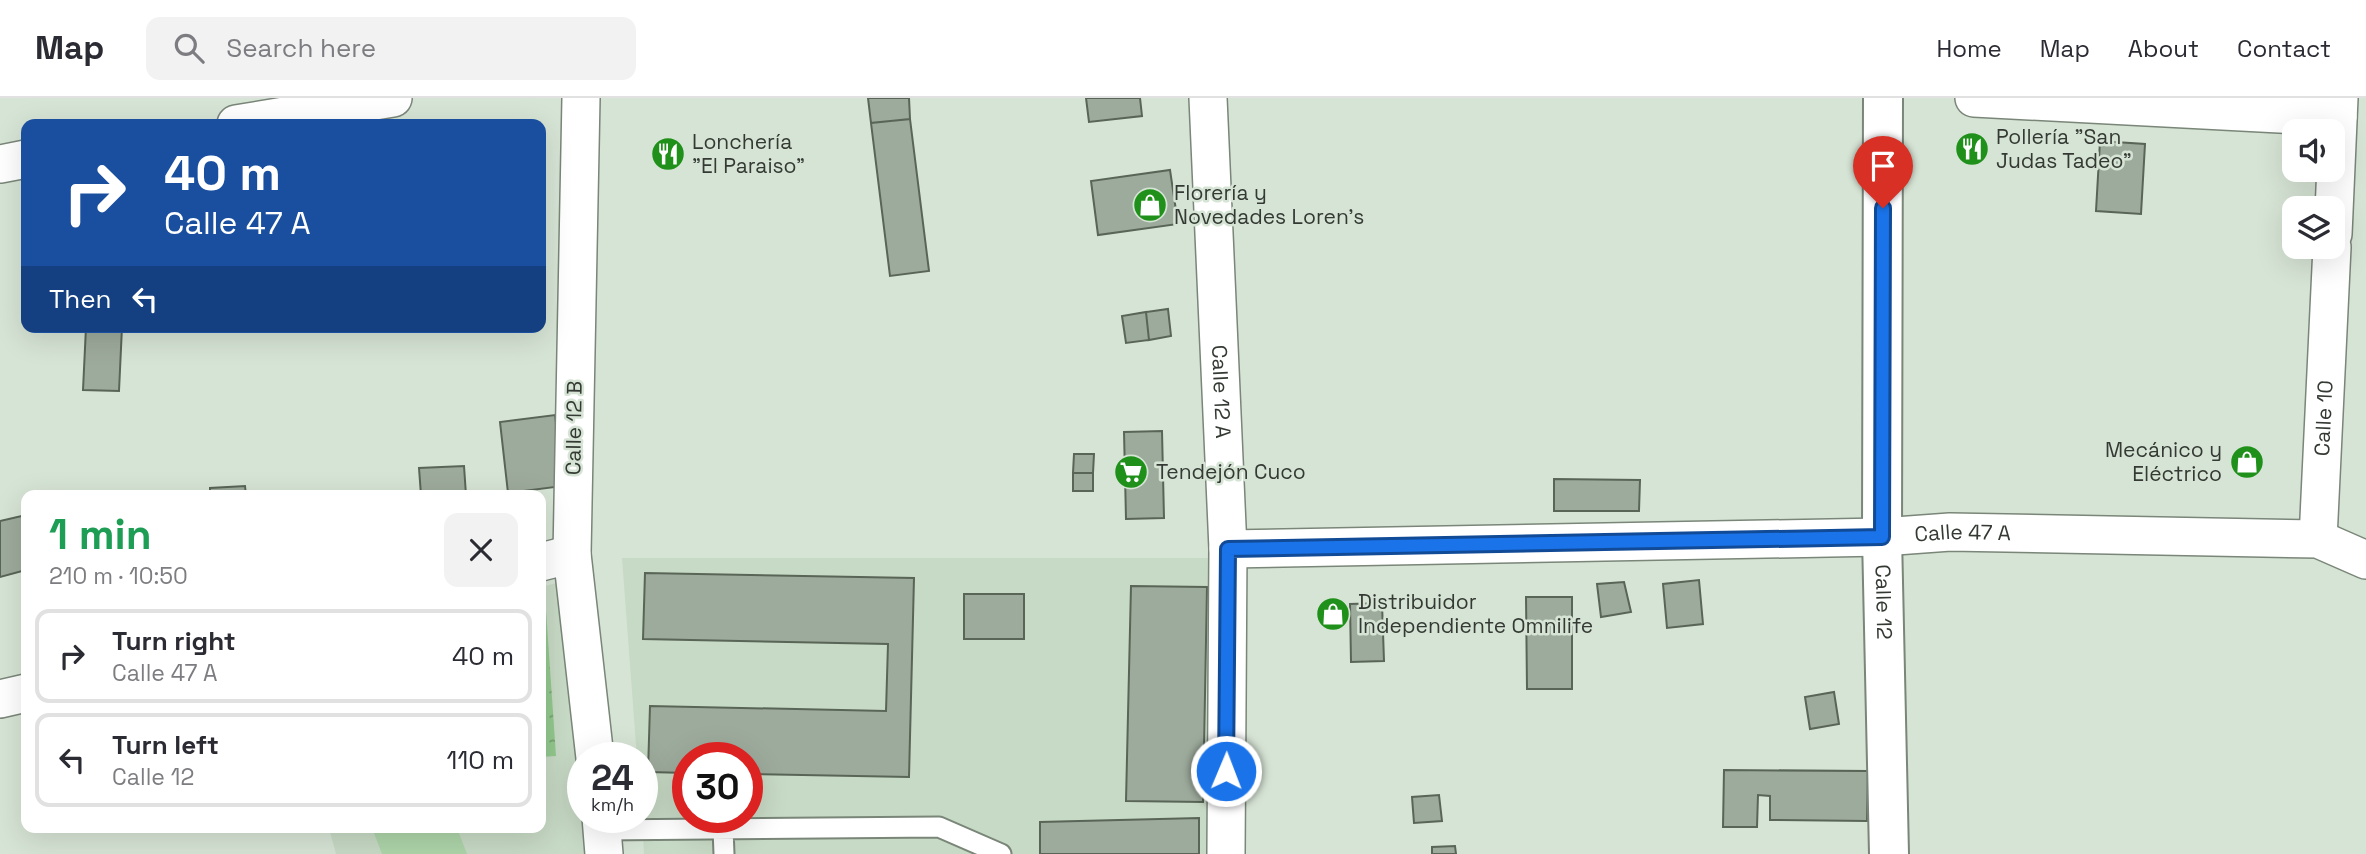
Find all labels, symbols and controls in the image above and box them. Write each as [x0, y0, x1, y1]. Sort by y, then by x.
search box [146, 17, 636, 80]
text: Map [35, 27, 104, 69]
icon: search [170, 29, 208, 67]
text: Search here [226, 31, 376, 65]
text: Home [1936, 33, 2002, 64]
text: Map [2040, 33, 2090, 64]
text: About [2128, 33, 2199, 64]
text: Contact [2237, 33, 2331, 64]
map controls [2282, 119, 2345, 259]
button: sound [2282, 119, 2345, 182]
place label: Pollería "San Judas Tadeo" [1996, 123, 2132, 174]
place label: Lonchería "El Paraiso" [692, 128, 805, 179]
restaurant icon: Pollería "San Judas Tadeo" [1953, 130, 1991, 168]
restaurant icon: Lonchería "El Paraiso" [649, 135, 687, 173]
pin [1853, 136, 1913, 208]
text: 40 m [164, 142, 281, 204]
icon: right [49, 147, 140, 238]
icon: arrive [1864, 147, 1902, 185]
place label: Florería y Novedades Loren's [1174, 179, 1364, 230]
shop icon: Florería y Novedades Loren's [1131, 186, 1169, 224]
button: layers [2282, 196, 2345, 259]
text: Calle 47 A [164, 203, 311, 243]
icon: left [126, 280, 164, 318]
text: Then [49, 282, 112, 316]
street label: Calle 12 A [1206, 344, 1237, 439]
street label: Calle 10 [2308, 380, 2339, 457]
street label: Calle 12 B [559, 381, 588, 475]
place label: Mecánico y Eléctrico [2105, 436, 2222, 487]
shop icon: Mecánico y Eléctrico [2228, 443, 2266, 481]
supermarket icon: Tendejón Cuco [1112, 453, 1150, 491]
place label: Tendejón Cuco [1156, 458, 1306, 485]
text: 1 min [49, 508, 152, 561]
button: close [444, 513, 518, 587]
street label: Calle 47 A [1914, 518, 2011, 548]
text: 210 m · 10:50 [49, 561, 188, 591]
street label: Calle 12 [1870, 564, 1898, 640]
place label: Distribuidor Independiente Omnilife [1358, 588, 1593, 639]
shop icon: Distribuidor Independiente Omnilife [1314, 595, 1352, 633]
text: Turn right [112, 624, 236, 658]
icon: right [53, 637, 91, 675]
text: 40 m [452, 639, 514, 673]
text: Calle 47 A [112, 658, 218, 688]
text: Turn left [112, 728, 219, 762]
position arrow [1189, 734, 1263, 808]
icon: left [53, 741, 91, 779]
speed limit sign: 30 [672, 742, 763, 833]
text: 110 m [447, 743, 514, 777]
text: 24 [591, 756, 634, 800]
text: Calle 12 [112, 762, 194, 792]
text: km/h [591, 793, 634, 816]

